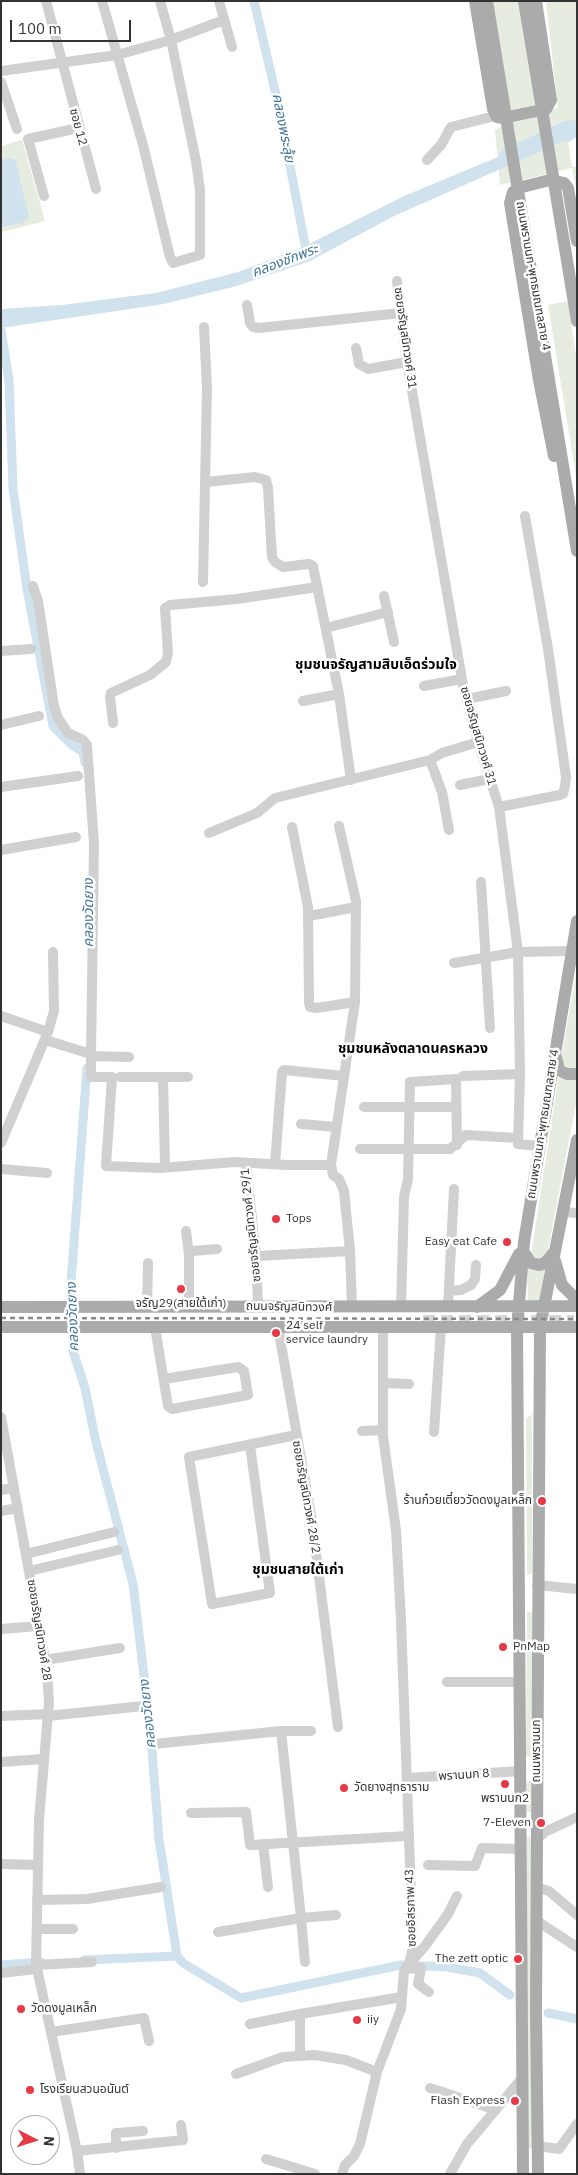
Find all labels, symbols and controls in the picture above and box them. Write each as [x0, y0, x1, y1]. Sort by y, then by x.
scale bar [12, 10, 134, 42]
text: 100 m [18, 19, 62, 38]
water label: คลองพระลุ้ย [268, 92, 298, 164]
street label: ซอย 12 [66, 107, 90, 147]
street label: ถนนพรานนก-พุทธมณฑลสาย 4 [513, 200, 553, 352]
water label: คลองชักพระ [250, 241, 320, 281]
street label: ซอยจรัญสนิทวงศ์ 31 [391, 286, 419, 390]
district label: ชุมชนจรัญสามสิบเอ็ดร่วมใจ [295, 657, 457, 673]
street label: ซอยจรัญสนิทวงศ์ 31 [457, 685, 499, 787]
water label: คลองวัดยาง [81, 878, 97, 948]
district label: ชุมชนหลังตลาดนครหลวง [338, 1041, 488, 1057]
street label: ถนนพรานนก-พุทธมณฑลสาย 4 [524, 1048, 562, 1200]
street label: ซอยจรัญสนิทวงศ์ 29/1 [238, 1167, 264, 1283]
place label: Tops [286, 1212, 312, 1226]
marker: Tops [270, 1213, 282, 1225]
place label: Easy eat Cafe [425, 1235, 497, 1249]
marker: Easy eat Cafe [501, 1236, 513, 1248]
water label: คลองวัดยาง [63, 1282, 83, 1352]
marker: จรัญ29(สายใต้เก่า) [175, 1283, 187, 1295]
place label: จรัญ29(สายใต้เก่า) [135, 1297, 227, 1311]
street label: ถนนจรัญสนิทวงศ์ [246, 1299, 332, 1315]
place label: 24 self service laundry [286, 1319, 368, 1347]
marker: 24 self service laundry [270, 1327, 282, 1339]
street label: ซอยจรัญสนิทวงศ์ 28/2 [289, 1439, 323, 1555]
place label: ร้านก๋วยเตี๋ยววัดดงมูลเหล็ก [404, 1494, 532, 1508]
marker: ร้านก๋วยเตี๋ยววัดดงมูลเหล็ก [536, 1495, 548, 1507]
district label: ชุมชนสายใต้เก่า [252, 1562, 344, 1578]
street label: ซอยจรัญสนิทวงศ์ 28 [24, 1578, 54, 1682]
place label: PnMap [513, 1640, 550, 1654]
marker: PnMap [497, 1641, 509, 1653]
water label: คลองวัดยาง [136, 1679, 160, 1749]
street label: ถนนพรานนก [530, 1720, 544, 1782]
street label: พรานนก 8 [438, 1766, 490, 1784]
marker: พรานนก2 [499, 1778, 511, 1790]
place label: วัดยางสุทธาราม [354, 1781, 429, 1795]
marker: วัดยางสุทธาราม [338, 1782, 350, 1794]
place label: พรานนก2 [481, 1792, 529, 1806]
place label: 7-Eleven [483, 1816, 531, 1830]
marker: 7-Eleven [535, 1817, 547, 1829]
street label: ซอยอิสรภาพ 43 [402, 1869, 420, 1947]
place label: The zett optic [435, 1952, 508, 1966]
marker: The zett optic [512, 1953, 524, 1965]
place label: วัดดงมูลเหล็ก [31, 2002, 97, 2016]
marker: วัดดงมูลเหล็ก [15, 2003, 27, 2015]
place label: iiy [367, 2013, 379, 2027]
marker: iiy [351, 2014, 363, 2026]
place label: โรงเรียนสวนอนันต์ [40, 2083, 129, 2097]
marker: โรงเรียนสวนอนันต์ [24, 2084, 36, 2096]
place label: Flash Express [431, 2094, 505, 2108]
marker: Flash Express [509, 2095, 521, 2107]
north arrow [10, 2115, 60, 2165]
text: N [40, 2135, 58, 2147]

